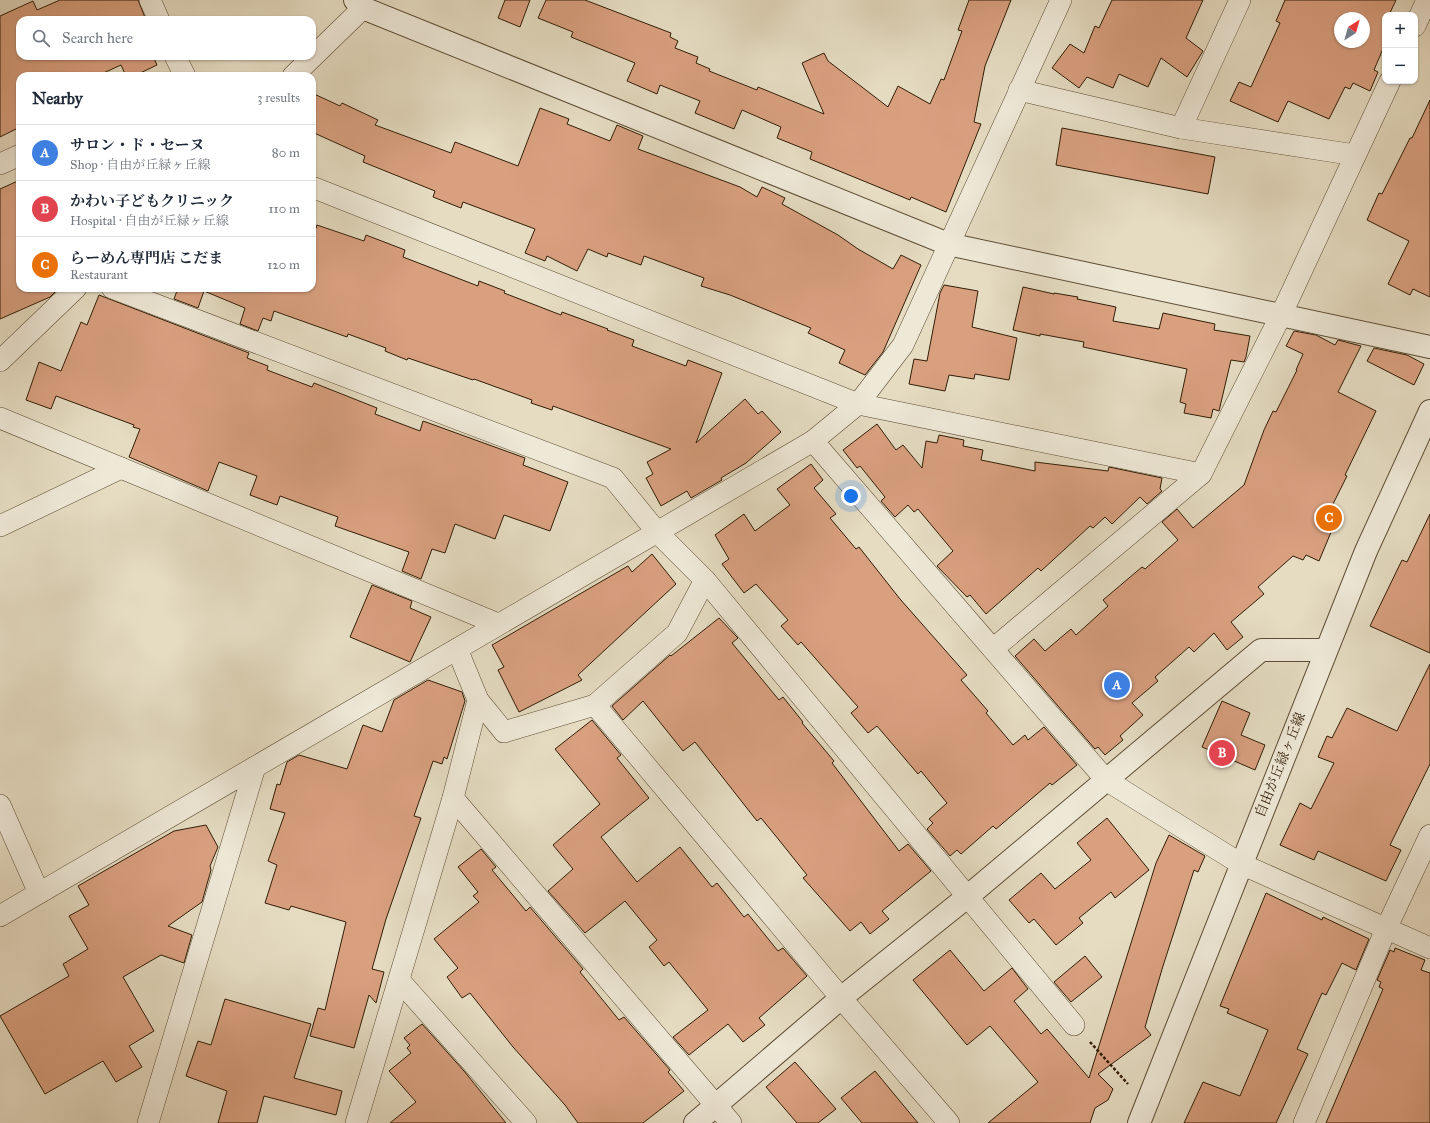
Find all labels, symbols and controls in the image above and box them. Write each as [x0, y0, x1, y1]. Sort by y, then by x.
north arrow [1334, 12, 1370, 48]
map controls [1382, 12, 1418, 84]
button: + [1382, 12, 1418, 48]
search box [16, 16, 316, 60]
icon: search [30, 27, 52, 49]
text: Search here [62, 29, 133, 47]
button: − [1382, 48, 1418, 84]
text: Nearby [32, 88, 83, 109]
text: 3 results [257, 90, 300, 106]
text: サロン・ド・セーヌ [70, 136, 204, 154]
text: A [41, 145, 49, 161]
text: 80 m [272, 145, 300, 161]
text: Shop · 自由が丘緑ヶ丘線 [70, 157, 210, 173]
text: かわい子どもクリニック [70, 192, 234, 210]
text: B [41, 201, 49, 217]
text: 110 m [268, 201, 300, 217]
text: Hospital · 自由が丘緑ヶ丘線 [70, 213, 229, 229]
text: らーめん専門店 こだま [70, 249, 223, 267]
text: C [41, 257, 49, 273]
text: 120 m [267, 257, 300, 273]
text: Restaurant [70, 267, 128, 283]
your location [841, 486, 861, 506]
pin: C [1316, 503, 1342, 533]
pin: A [1104, 670, 1130, 700]
street label: 自由が丘緑ヶ丘線 [1251, 710, 1309, 820]
pin: B [1209, 738, 1235, 768]

